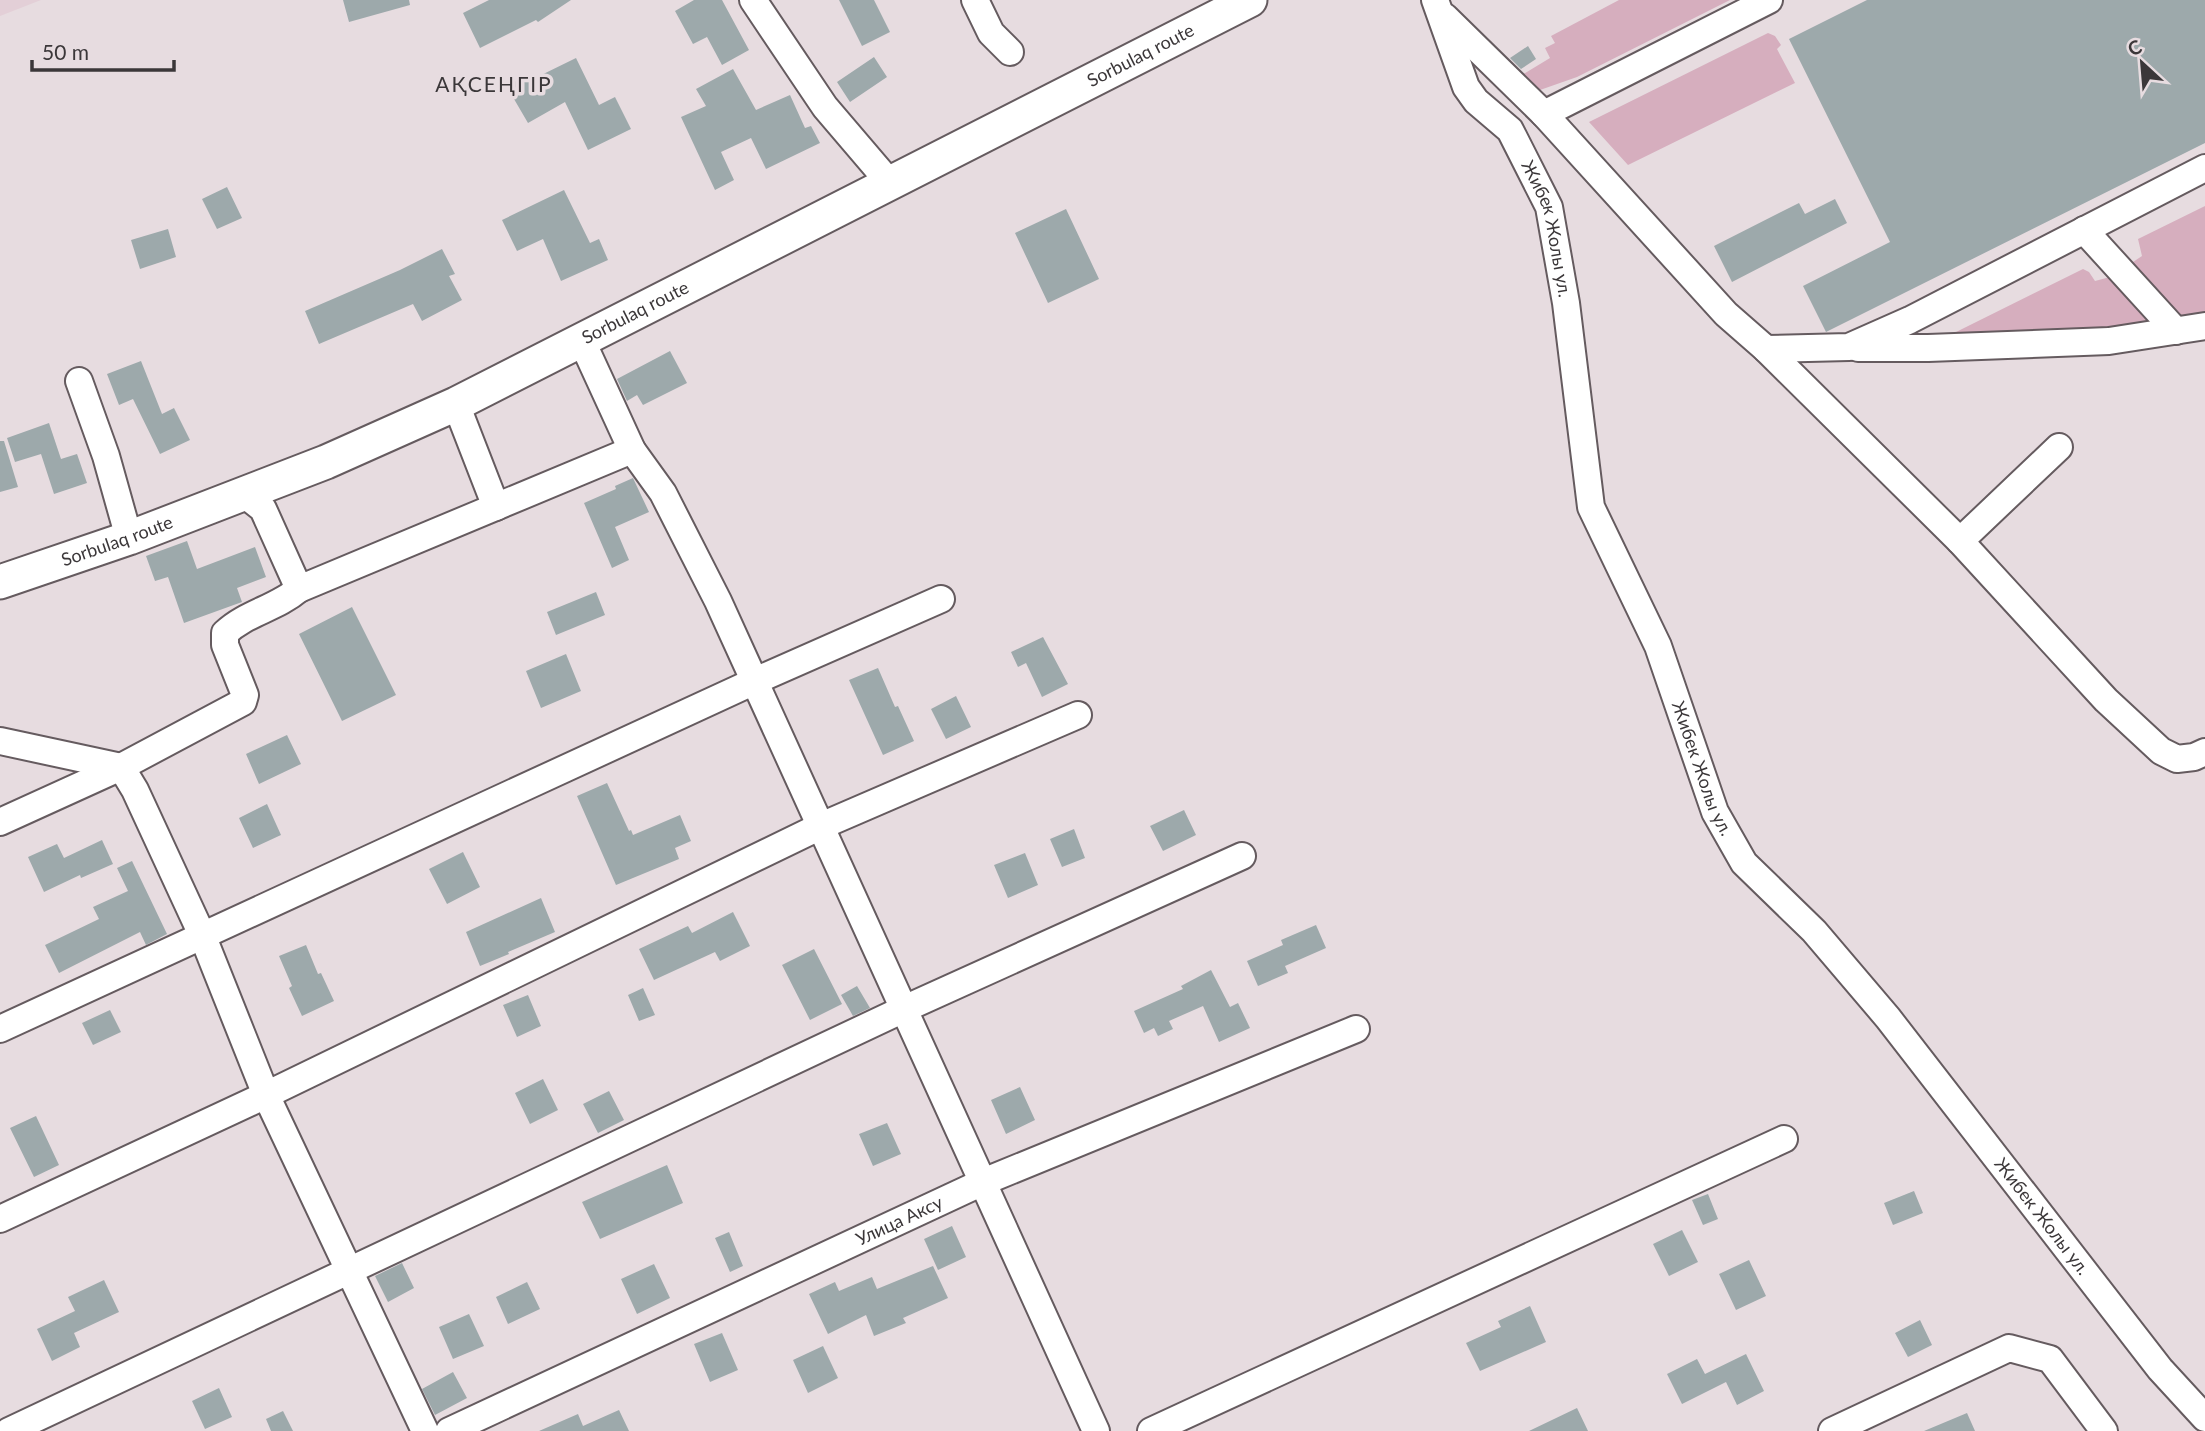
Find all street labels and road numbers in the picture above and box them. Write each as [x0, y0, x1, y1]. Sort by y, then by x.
street label: Sorbulaq route [1083, 18, 1197, 91]
street label: Жибек Жолы ул. [1517, 156, 1577, 299]
street label: Sorbulaq route [578, 276, 692, 348]
street label: Sorbulaq route [58, 510, 176, 570]
street label: Жибек Жолы ул. [1668, 698, 1738, 839]
street label: Жибек Жолы ул. [1990, 1153, 2095, 1279]
street label: Улица Аксу [852, 1190, 947, 1250]

